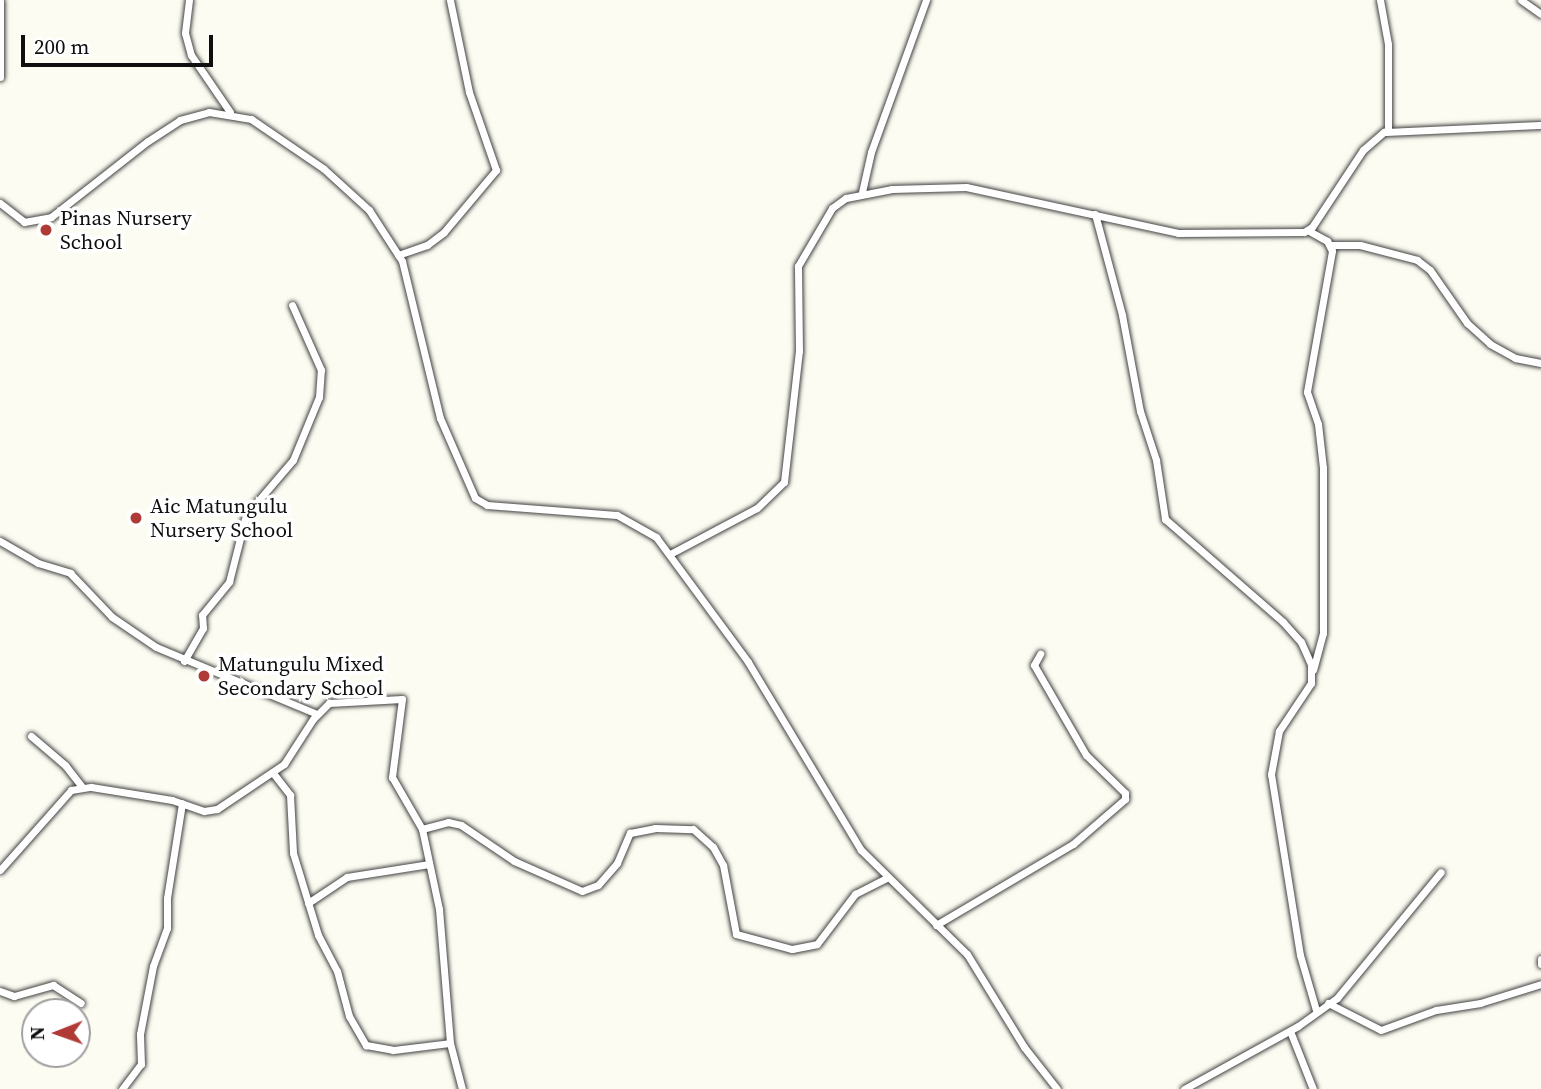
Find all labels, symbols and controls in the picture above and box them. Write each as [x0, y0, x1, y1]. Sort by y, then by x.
scale bar [24, 21, 217, 65]
text: 200 m [34, 32, 89, 61]
place label: Pinas Nursery School [60, 205, 192, 255]
marker: Pinas Nursery School [38, 222, 54, 238]
place label: Aic Matungulu Nursery School [150, 493, 293, 543]
marker: Aic Matungulu Nursery School [128, 510, 144, 526]
place label: Matungulu Mixed Secondary School [218, 651, 384, 701]
marker: Matungulu Mixed Secondary School [196, 668, 212, 684]
north arrow [21, 998, 91, 1068]
text: N [24, 1026, 50, 1040]

